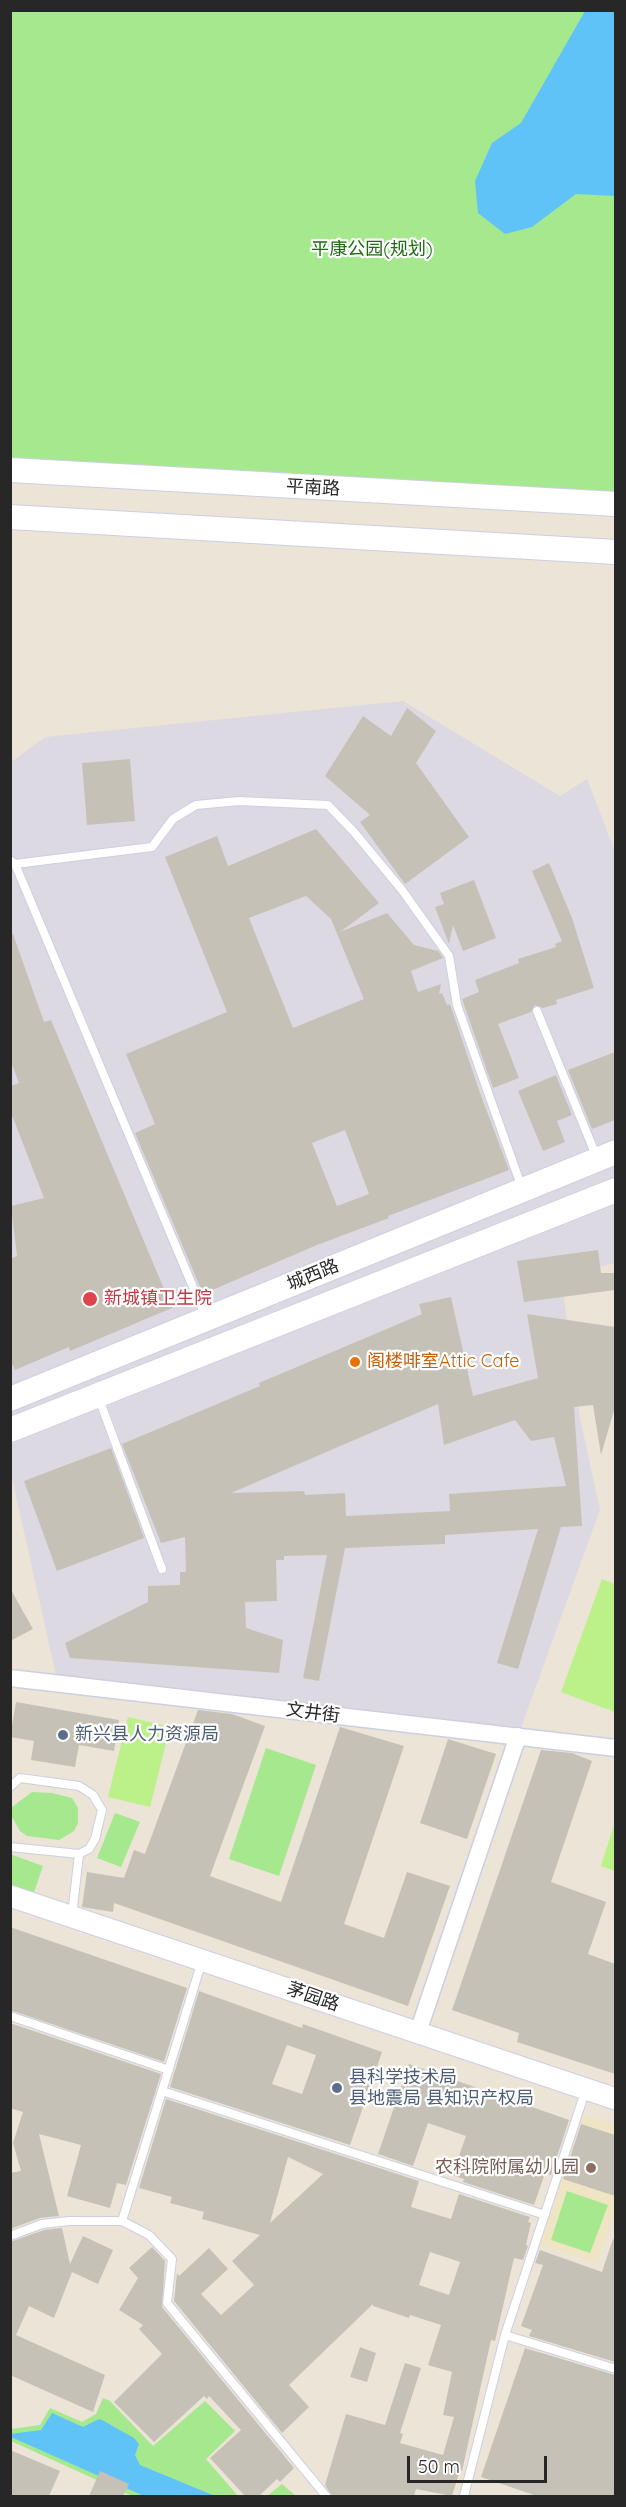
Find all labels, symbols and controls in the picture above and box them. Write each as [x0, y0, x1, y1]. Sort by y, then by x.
park label: 平康公园(规划) [311, 239, 433, 261]
street label: 平南路 [285, 476, 341, 500]
street label: 城西路 [284, 1255, 342, 1295]
place label: 新城镇卫生院 [104, 1288, 212, 1310]
marker: 新城镇卫生院 [81, 1290, 99, 1308]
place label: 阁楼啡室Attic Cafe [367, 1351, 519, 1373]
marker: 阁楼啡室Attic Cafe [348, 1355, 362, 1369]
street label: 文井街 [285, 1699, 341, 1727]
place label: 新兴县人力资源局 [75, 1724, 219, 1746]
marker: 新兴县人力资源局 [56, 1728, 70, 1742]
street label: 茅园路 [284, 1978, 342, 2016]
place label: 县科学技术局 县地震局 县知识产权局 [349, 2067, 534, 2110]
marker: 县科学技术局 县地震局 县知识产权局 [330, 2081, 344, 2095]
place label: 农科院附属幼儿园 [435, 2157, 579, 2179]
marker: 农科院附属幼儿园 [584, 2161, 598, 2175]
scale bar [410, 2444, 550, 2482]
text: 50 m [418, 2455, 460, 2478]

